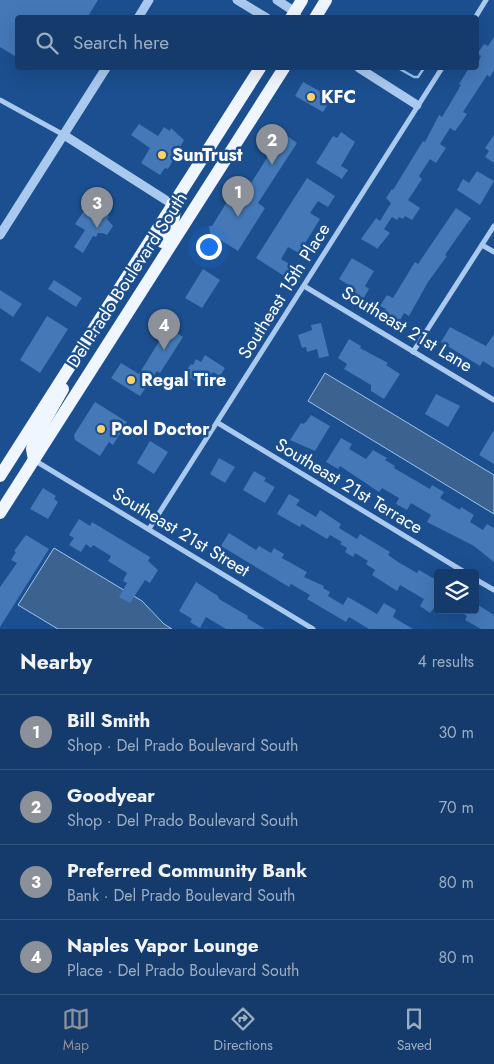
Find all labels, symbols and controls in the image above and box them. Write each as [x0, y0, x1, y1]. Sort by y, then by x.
search box [15, 15, 479, 70]
icon: search [33, 29, 61, 57]
text: Search here [73, 29, 169, 56]
place label: KFC [321, 84, 356, 110]
marker: KFC [305, 91, 317, 103]
pin: 2 [256, 124, 288, 165]
place label: SunTrust [172, 142, 243, 168]
marker: SunTrust [156, 149, 168, 161]
pin: 1 [222, 176, 254, 217]
street label: Del Prado Boulevard South [60, 187, 194, 373]
pin: 3 [81, 187, 113, 228]
street label: Southeast 15th Place [232, 218, 336, 364]
your location [196, 234, 222, 260]
street label: Southeast 21st Lane [337, 280, 477, 378]
pin: 4 [148, 309, 180, 350]
place label: Regal Tire [141, 367, 226, 393]
marker: Regal Tire [125, 374, 137, 386]
place label: Pool Doctor [111, 416, 210, 442]
marker: Pool Doctor [95, 423, 107, 435]
street label: Southeast 21st Terrace [270, 432, 428, 540]
street label: Southeast 21st Street [107, 481, 255, 584]
map controls [434, 569, 479, 614]
button: layers [434, 569, 479, 614]
text: Nearby [20, 647, 92, 677]
text: 4 results [418, 650, 474, 673]
text: Bill Smith [67, 707, 150, 734]
text: 1 [32, 721, 40, 744]
text: 30 m [438, 721, 474, 744]
text: Shop · Del Prado Boulevard South [67, 734, 298, 757]
text: Goodyear [67, 782, 155, 809]
text: 2 [31, 796, 41, 819]
text: 70 m [439, 796, 474, 819]
text: Shop · Del Prado Boulevard South [67, 809, 298, 832]
text: Preferred Community Bank [67, 857, 307, 884]
text: 3 [31, 871, 41, 894]
text: 80 m [438, 871, 474, 894]
text: Bank · Del Prado Boulevard South [67, 884, 295, 907]
text: Naples Vapor Lounge [67, 932, 259, 959]
text: 4 [30, 946, 42, 969]
text: 80 m [438, 946, 474, 969]
text: Place · Del Prado Boulevard South [67, 959, 299, 982]
tab: Map [62, 1005, 90, 1055]
tab: Directions [214, 1005, 273, 1055]
tab: Saved [397, 1005, 432, 1055]

